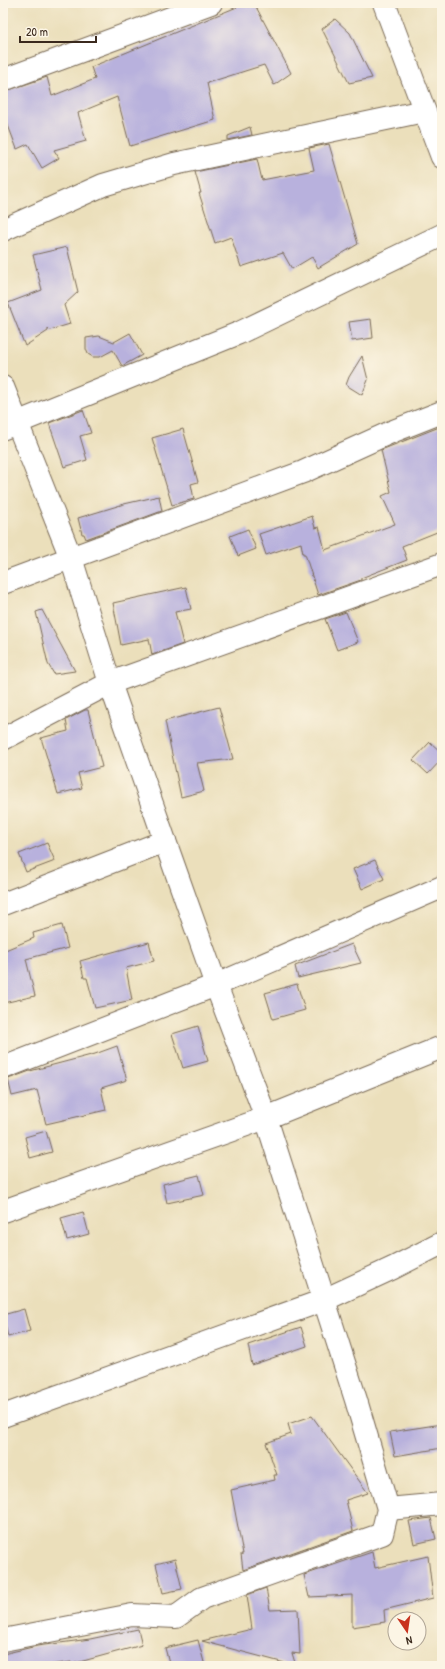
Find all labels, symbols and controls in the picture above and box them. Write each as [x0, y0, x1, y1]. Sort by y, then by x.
scale bar [20, 18, 96, 44]
text: 20 m [26, 23, 48, 40]
north arrow [387, 1611, 427, 1651]
text: N [405, 1633, 414, 1648]

